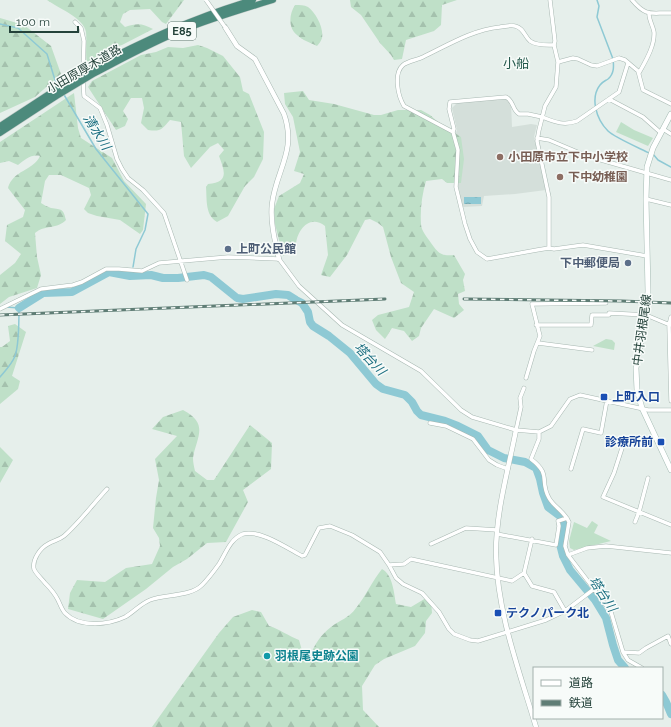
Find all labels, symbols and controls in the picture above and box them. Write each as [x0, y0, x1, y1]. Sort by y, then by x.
scale bar [10, 8, 78, 34]
text: 100 m [16, 15, 50, 29]
road number: E85 [168, 22, 196, 40]
street label: 小田原厚木道路 [44, 42, 124, 96]
district label: 小船 [503, 56, 529, 71]
water label: 清水川 [80, 111, 115, 154]
place label: 小田原市立下中小学校 [508, 150, 628, 164]
marker: 小田原市立下中小学校 [495, 152, 505, 162]
place label: 下中幼稚園 [568, 170, 628, 184]
marker: 下中幼稚園 [555, 172, 565, 182]
place label: 上町公民館 [236, 242, 296, 256]
marker: 上町公民館 [223, 244, 233, 254]
place label: 下中郵便局 [560, 256, 620, 270]
marker: 下中郵便局 [623, 258, 633, 268]
street label: 中井羽根尾線 [630, 293, 654, 367]
water label: 塔台川 [351, 340, 390, 380]
place label: 上町入口 [612, 390, 660, 404]
marker: 上町入口 [599, 392, 609, 402]
place label: 診療所前 [605, 435, 653, 449]
marker: 診療所前 [656, 437, 666, 447]
water label: 塔台川 [586, 574, 621, 616]
place label: テクノパーク北 [506, 606, 589, 620]
marker: テクノパーク北 [493, 608, 503, 618]
place label: 羽根尾史跡公園 [275, 649, 359, 663]
marker: 羽根尾史跡公園 [262, 651, 272, 661]
legend [533, 667, 663, 719]
text: 道路 [569, 676, 593, 690]
text: 鉄道 [569, 696, 593, 710]

